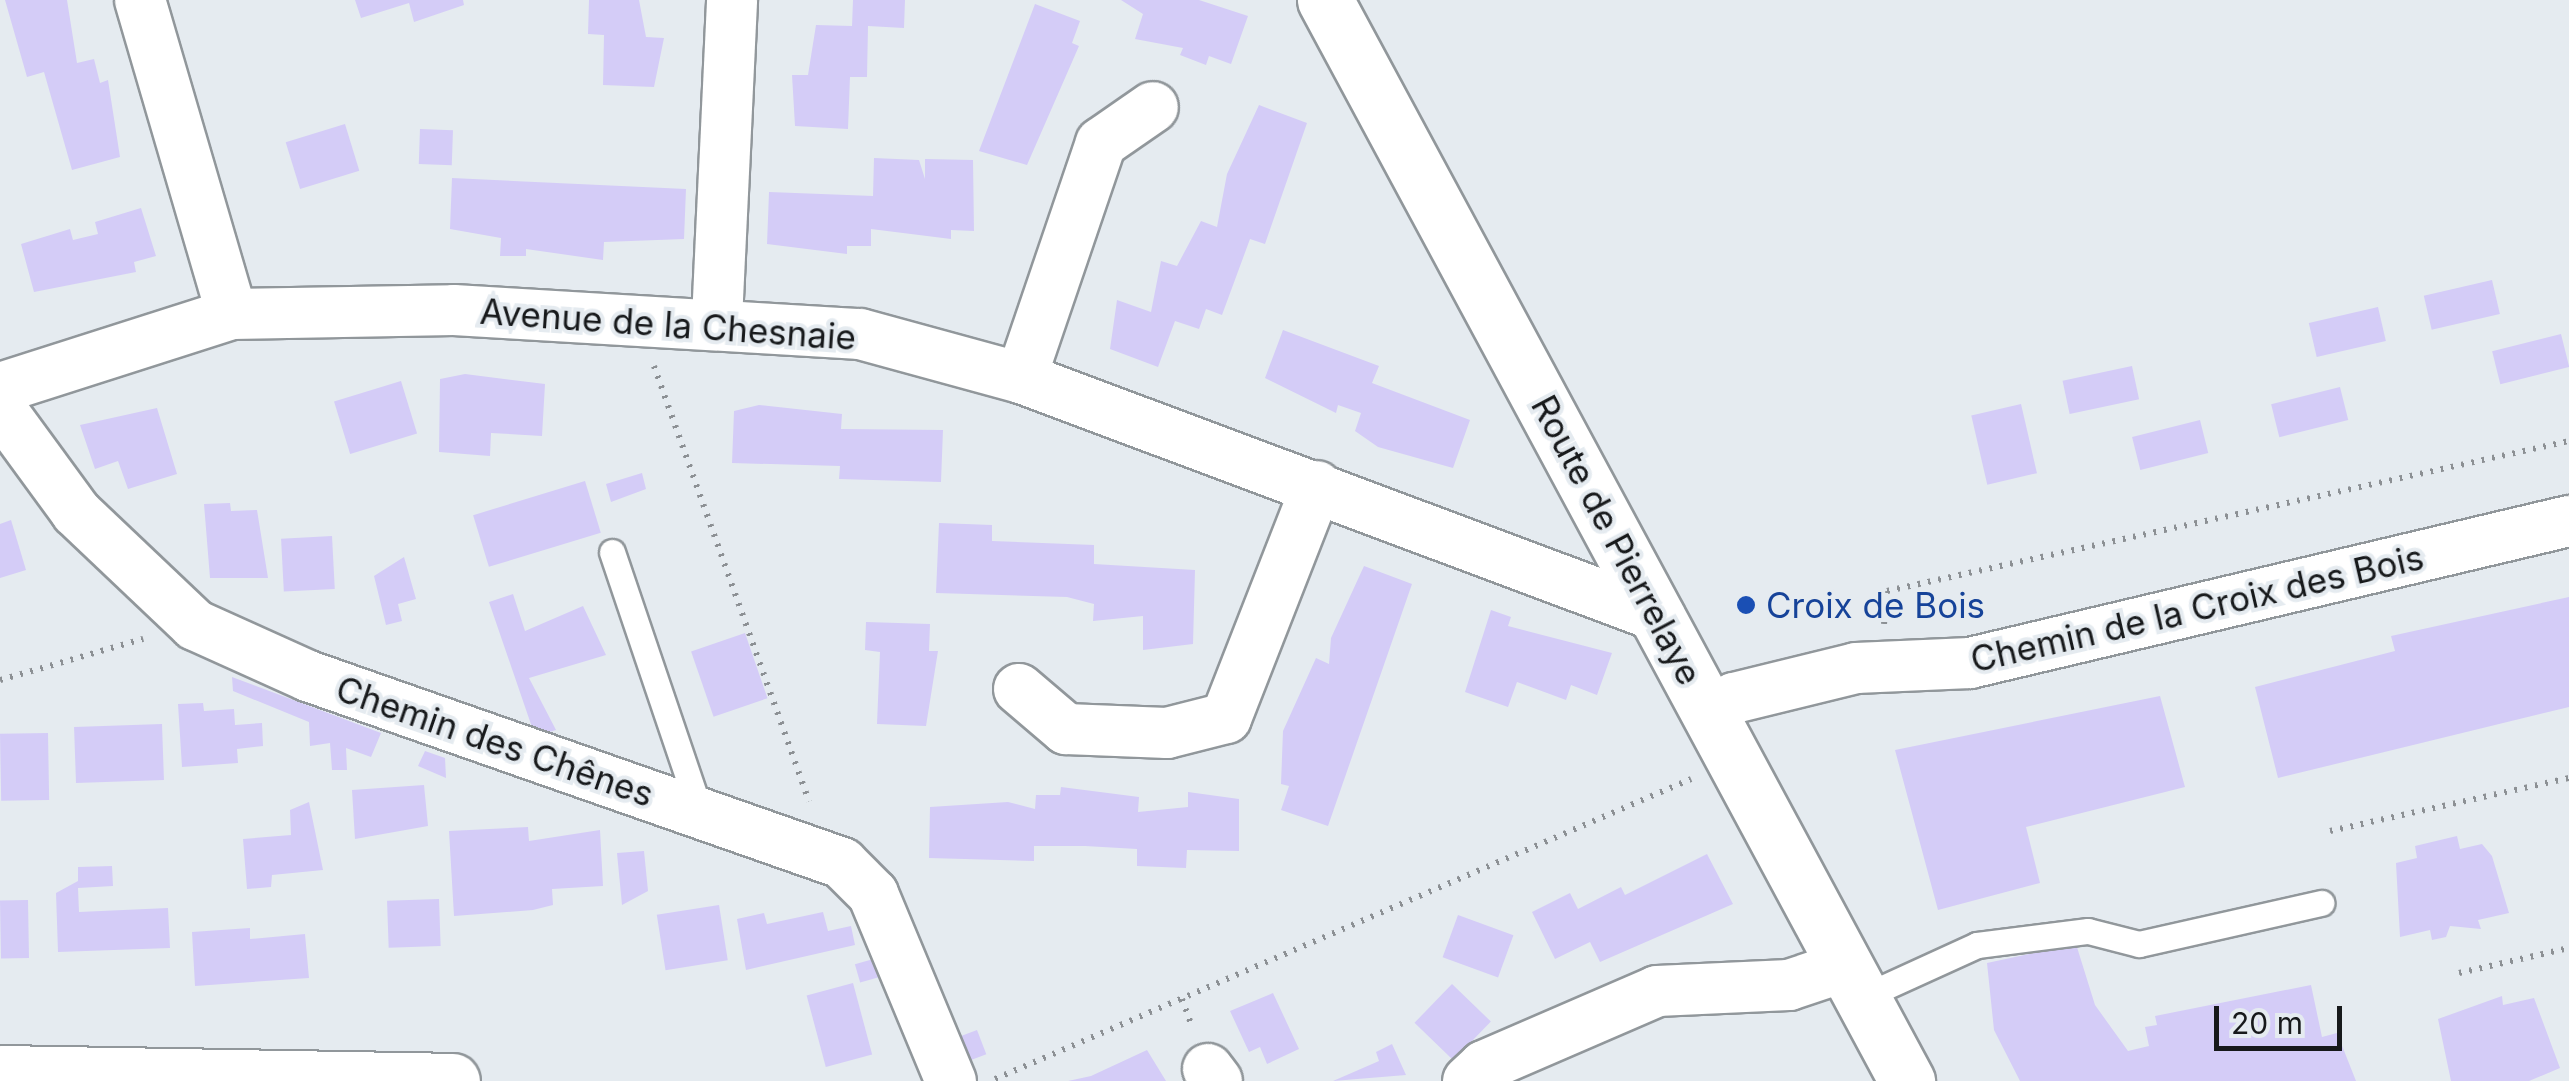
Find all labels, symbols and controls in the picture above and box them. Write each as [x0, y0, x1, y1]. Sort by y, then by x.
street label: Avenue de la Chesnaie [479, 290, 857, 358]
street label: Route de Pierrelaye [1523, 388, 1711, 692]
street label: Chemin de la Croix des Bois [1966, 535, 2428, 681]
place label: Croix de Bois [1766, 584, 1985, 626]
marker: Croix de Bois [1735, 594, 1757, 616]
street label: Chemin des Chênes [331, 667, 659, 815]
scale bar [2219, 986, 2346, 1048]
text: 20 m [2231, 1005, 2303, 1041]

